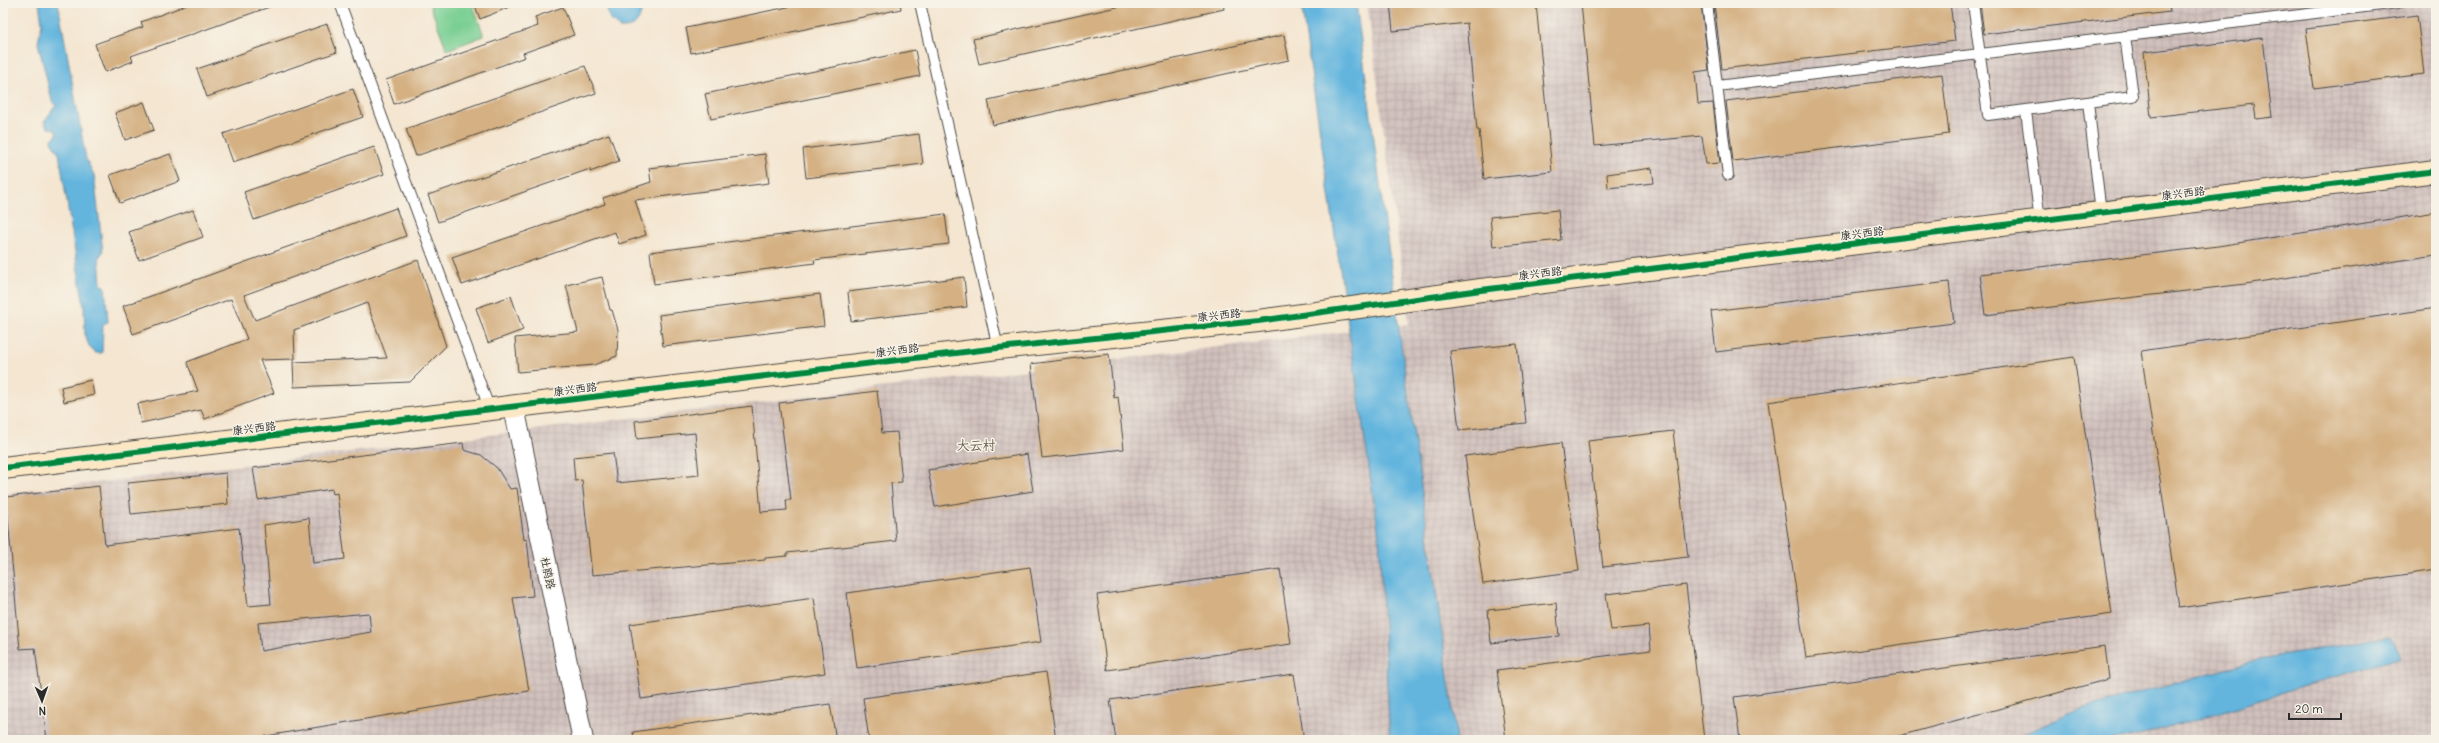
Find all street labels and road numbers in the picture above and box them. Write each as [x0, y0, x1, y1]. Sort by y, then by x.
street label: 康兴西路 [2160, 183, 2206, 203]
street label: 康兴西路 [1839, 223, 1885, 243]
street label: 康兴西路 [1517, 263, 1563, 283]
street label: 康兴西路 [1196, 306, 1242, 324]
street label: 康兴西路 [874, 340, 920, 360]
street label: 康兴西路 [552, 379, 598, 399]
street label: 康兴西路 [231, 418, 277, 438]
street label: 杜鹃路 [538, 555, 558, 591]

